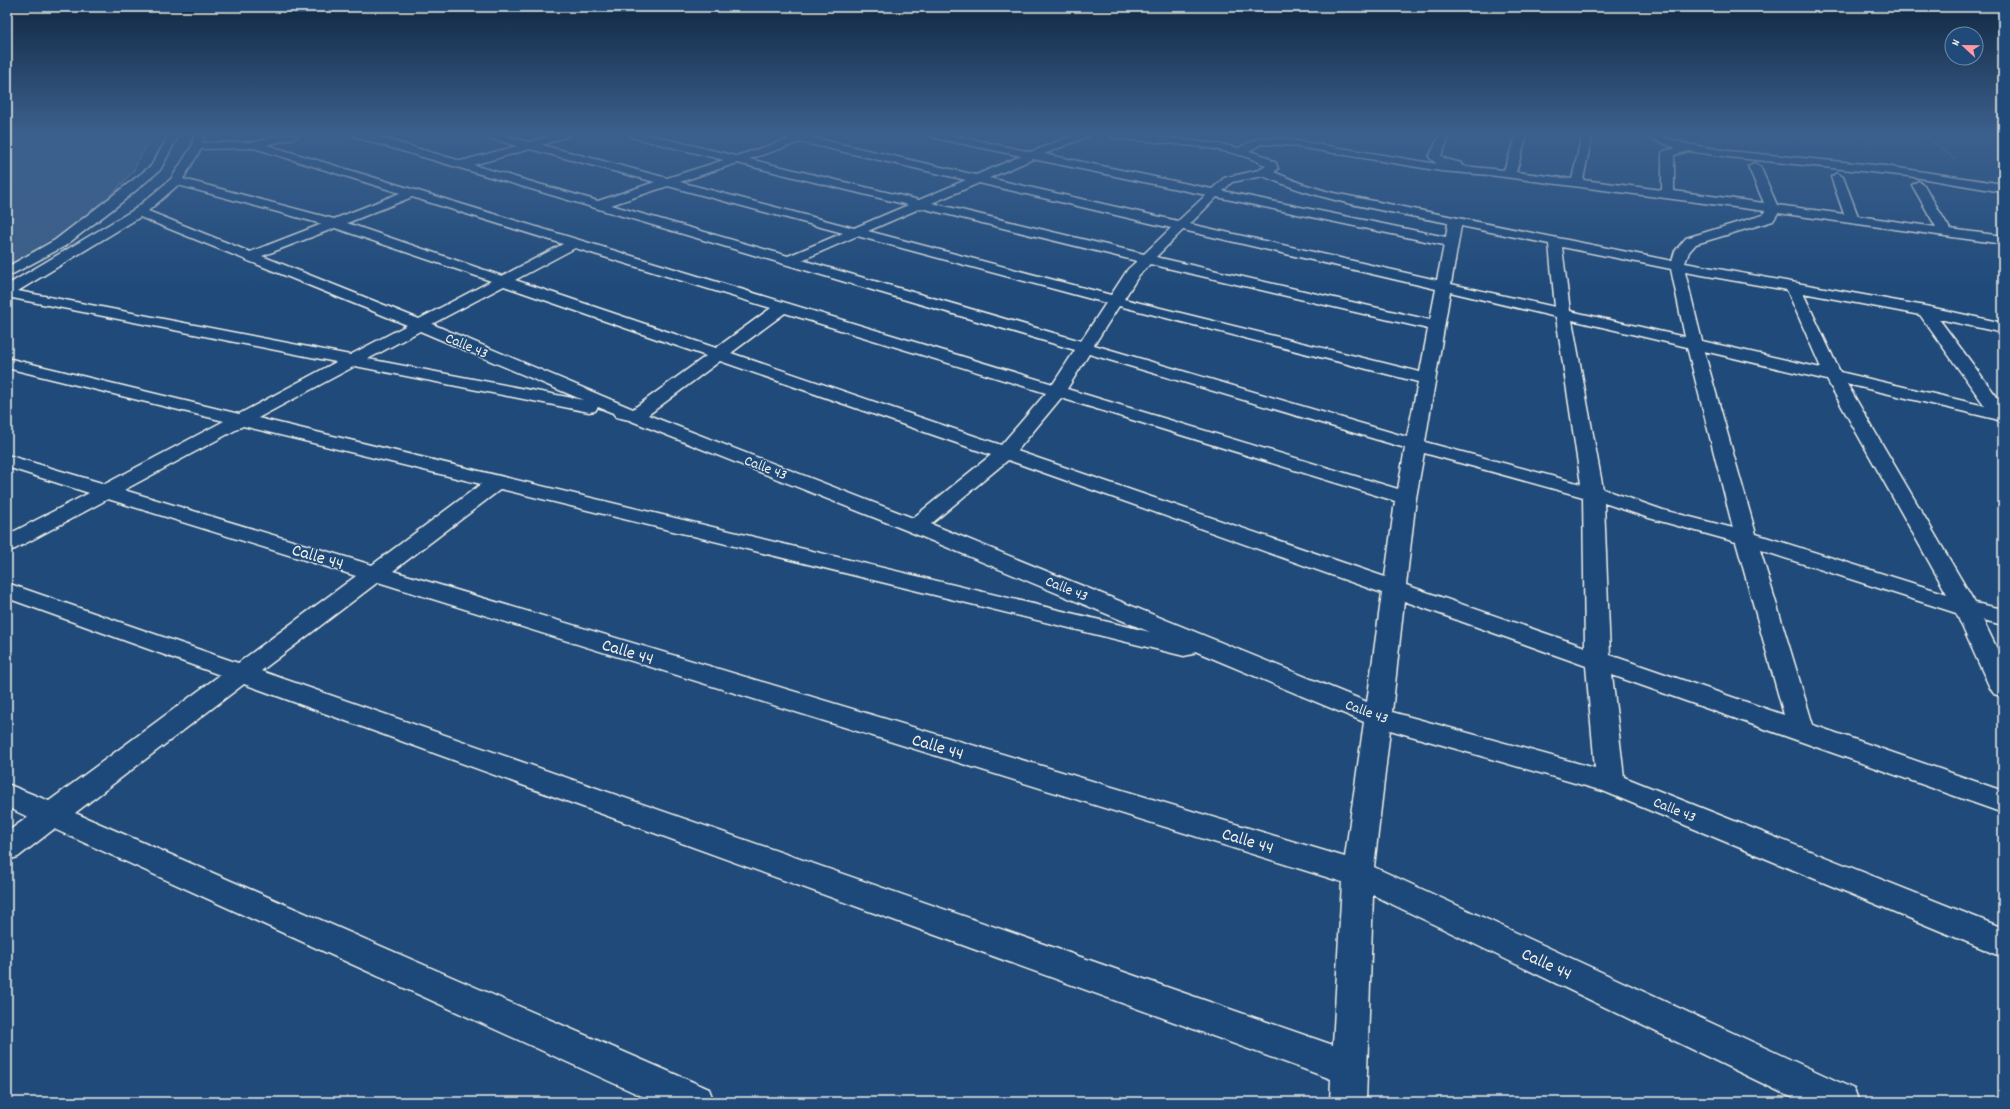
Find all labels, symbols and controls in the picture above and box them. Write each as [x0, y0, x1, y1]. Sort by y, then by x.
north arrow [1944, 26, 1984, 66]
text: N [1948, 37, 1965, 49]
street label: Calle 43 [441, 328, 491, 366]
street label: Calle 43 [741, 451, 790, 487]
street label: Calle 44 [288, 539, 346, 578]
street label: Calle 43 [1041, 571, 1091, 608]
street label: Calle 44 [598, 634, 656, 673]
street label: Calle 43 [1342, 695, 1391, 731]
street label: Calle 44 [908, 729, 966, 768]
street label: Calle 43 [1649, 792, 1699, 829]
street label: Calle 44 [1218, 823, 1276, 862]
street label: Calle 44 [1517, 943, 1575, 988]

